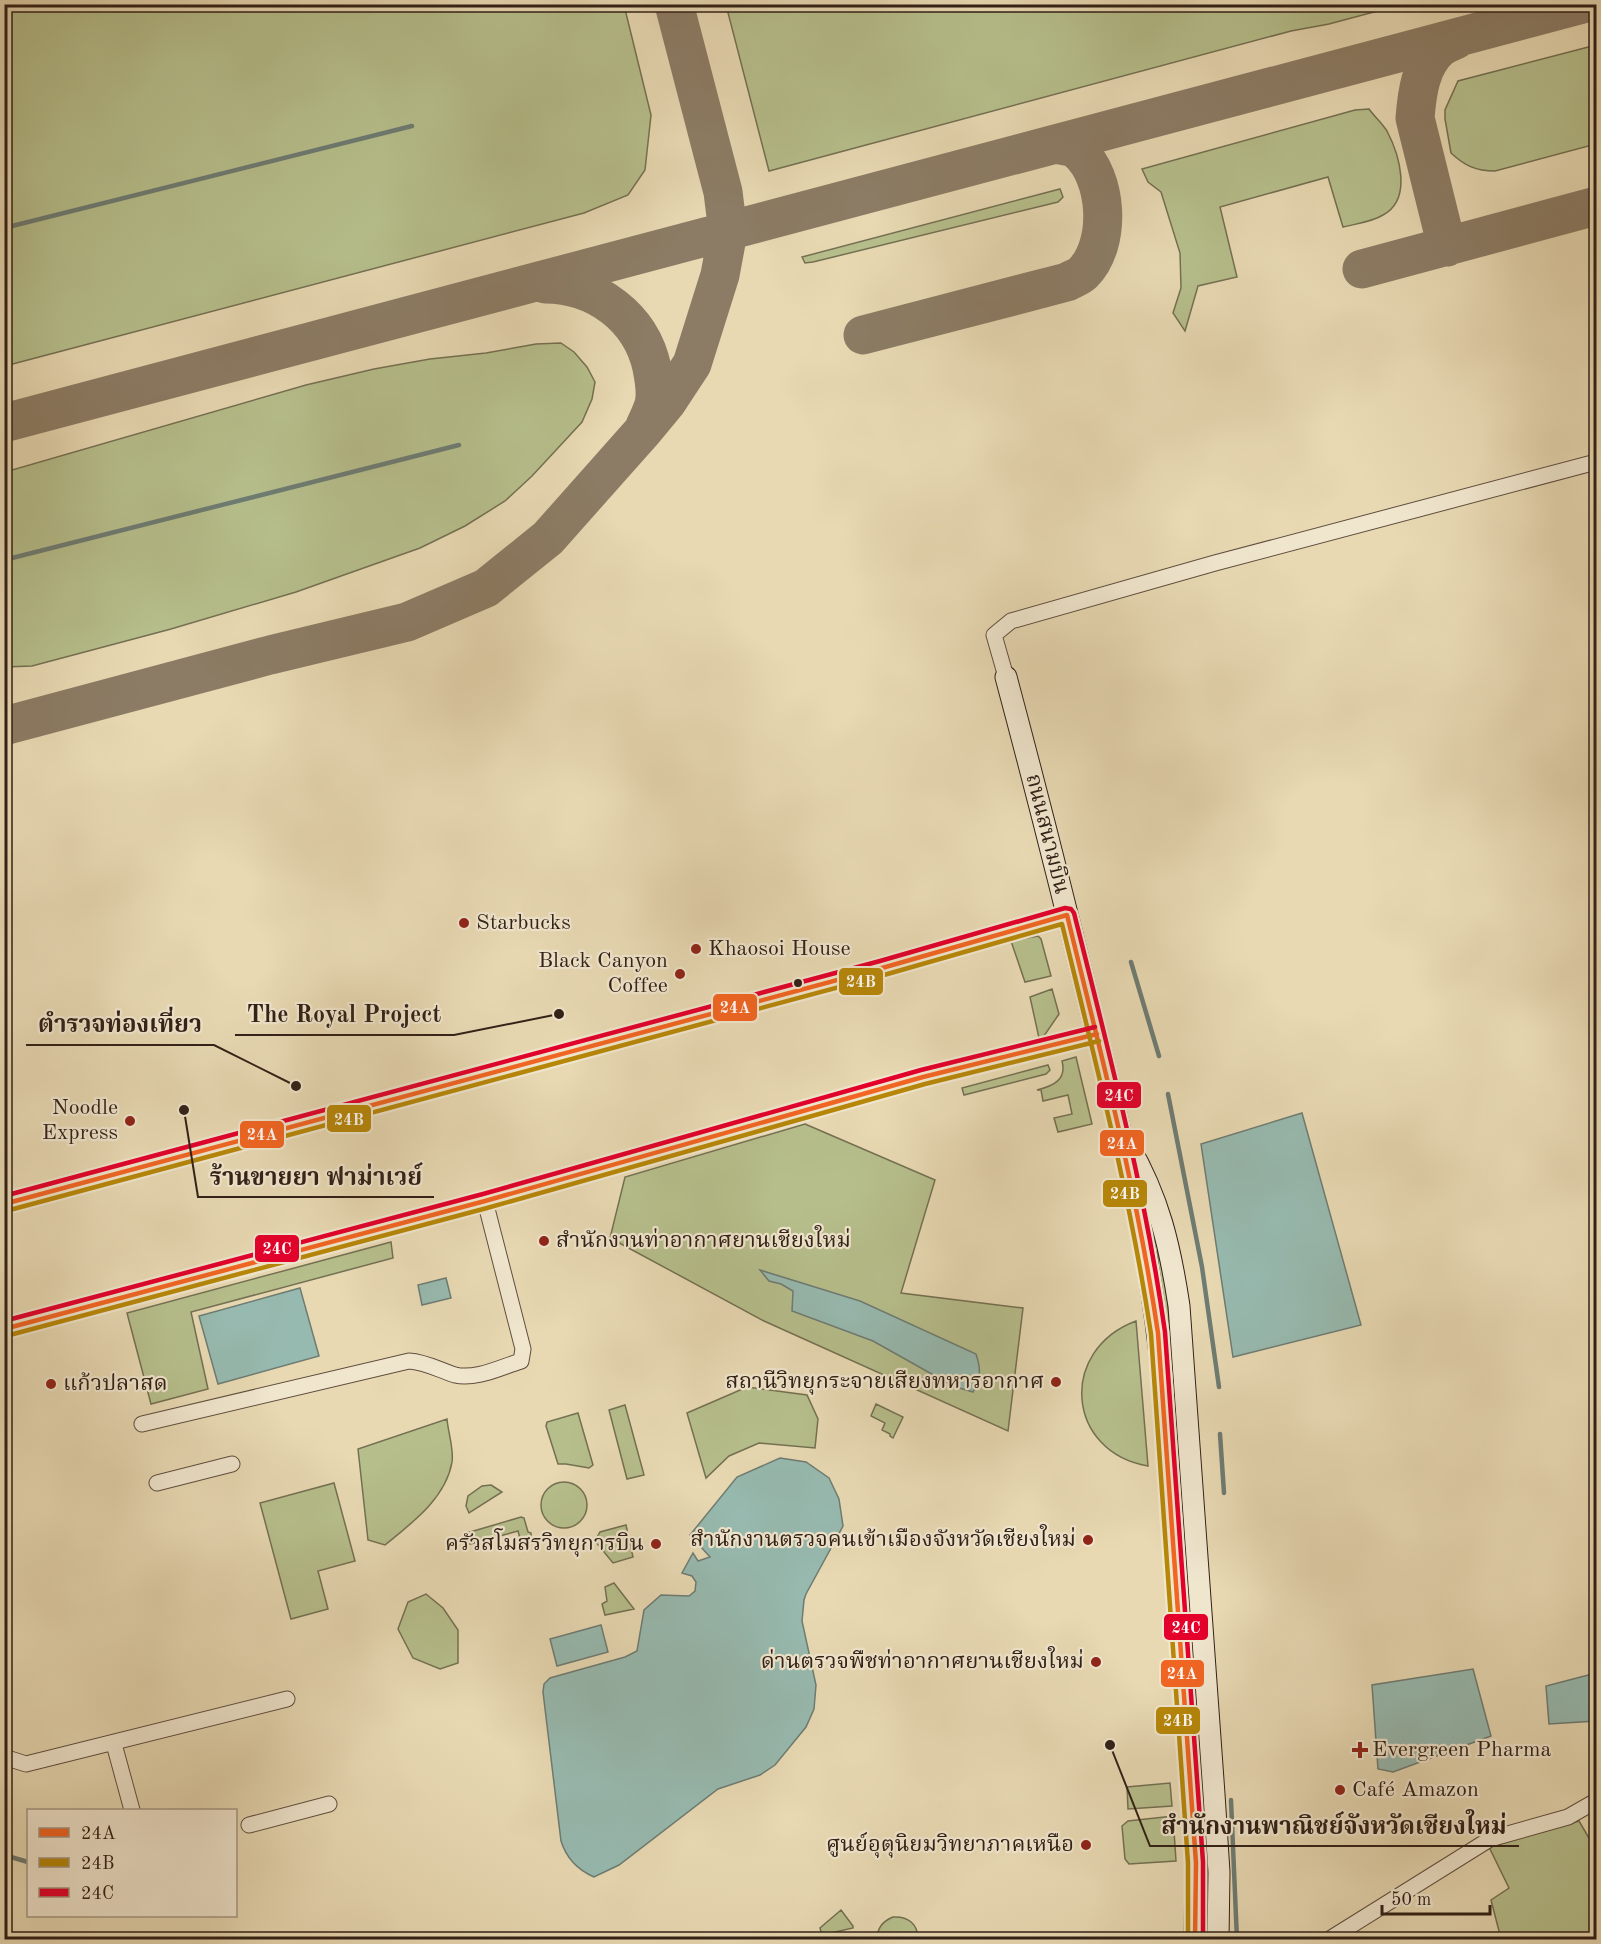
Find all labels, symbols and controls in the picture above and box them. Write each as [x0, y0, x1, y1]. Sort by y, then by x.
street label: ถนนสนามบิน [1021, 771, 1074, 896]
place label: Starbucks [476, 912, 571, 934]
marker: Starbucks [457, 916, 471, 930]
place label: Khaosoi House [708, 938, 851, 960]
marker: Khaosoi House [689, 942, 703, 956]
place label: Black Canyon Coffee [538, 950, 668, 997]
marker: Black Canyon Coffee [673, 967, 687, 981]
line badge: 24B [838, 967, 884, 996]
text: 24B [846, 975, 876, 991]
unlabelled marker [792, 977, 804, 989]
callout: The Royal Project [235, 993, 454, 1035]
line badge: 24A [712, 993, 758, 1022]
text: 24A [720, 1001, 750, 1017]
callout: ตำรวจท่องเที่ยว [26, 1003, 214, 1045]
text: The Royal Project [247, 1004, 442, 1028]
text: ตำรวจท่องเที่ยว [38, 1006, 202, 1038]
line badge: 24C [1096, 1081, 1142, 1109]
text: 24C [1104, 1089, 1134, 1105]
place label: Noodle Express [42, 1097, 118, 1144]
line badge: 24B [326, 1104, 372, 1133]
text: 24B [334, 1113, 364, 1129]
marker: Noodle Express [123, 1114, 137, 1128]
line badge: 24A [239, 1120, 285, 1149]
text: 24A [247, 1128, 277, 1144]
line badge: 24A [1099, 1129, 1145, 1157]
text: 24A [1107, 1137, 1137, 1153]
callout: ร้านขายยา ฟาม่าเวย์ [198, 1155, 434, 1197]
text: ร้านขายยา ฟาม่าเวย์ [210, 1162, 423, 1191]
line badge: 24B [1102, 1179, 1148, 1208]
text: 24B [1110, 1187, 1140, 1203]
place label: สำนักงานท่าอากาศยานเชียงใหม่ [556, 1225, 851, 1252]
line badge: 24C [254, 1234, 300, 1263]
marker: สำนักงานท่าอากาศยานเชียงใหม่ [537, 1234, 551, 1248]
text: 24C [262, 1242, 292, 1258]
place label: สถานีวิทยุกระจายเสียงทหารอากาศ [725, 1369, 1044, 1395]
place label: แก้วปลาสด [63, 1372, 168, 1395]
marker: สถานีวิทยุกระจายเสียงทหารอากาศ [1049, 1375, 1063, 1389]
marker: แก้วปลาสด [44, 1377, 58, 1391]
place label: สำนักงานตรวจคนเข้าเมืองจังหวัดเชียงใหม่ [690, 1524, 1076, 1551]
place label: ครัวสโมสรวิทยุการบิน [445, 1528, 644, 1557]
marker: สำนักงานตรวจคนเข้าเมืองจังหวัดเชียงใหม่ [1081, 1533, 1095, 1547]
marker: ครัวสโมสรวิทยุการบิน [649, 1537, 663, 1551]
line badge: 24C [1163, 1613, 1209, 1641]
text: 24C [1171, 1621, 1201, 1637]
place label: ด่านตรวจพืชท่าอากาศยานเชียงใหม่ [761, 1646, 1084, 1673]
marker: ด่านตรวจพืชท่าอากาศยานเชียงใหม่ [1089, 1655, 1103, 1669]
line badge: 24A [1160, 1659, 1205, 1688]
text: 24A [1167, 1667, 1197, 1683]
line badge: 24B [1155, 1706, 1201, 1735]
text: 24B [1163, 1714, 1193, 1730]
place label: Evergreen Pharma [1372, 1739, 1551, 1761]
marker: Evergreen Pharma [1353, 1743, 1367, 1757]
place label: Café Amazon [1352, 1779, 1479, 1801]
marker: Café Amazon [1333, 1783, 1347, 1797]
callout: สำนักงานพาณิชย์จังหวัดเชียงใหม่ [1150, 1804, 1519, 1846]
legend [27, 1809, 237, 1917]
text: สำนักงานพาณิชย์จังหวัดเชียงใหม่ [1161, 1809, 1507, 1840]
text: 24A [81, 1825, 116, 1843]
place label: ศูนย์อุตุนิยมวิทยาภาคเหนือ [826, 1831, 1074, 1858]
marker: ศูนย์อุตุนิยมวิทยาภาคเหนือ [1079, 1838, 1093, 1852]
text: 24B [81, 1855, 114, 1873]
scale bar [1382, 1878, 1490, 1916]
text: 24C [81, 1885, 114, 1903]
text: 50 m [1391, 1891, 1431, 1909]

